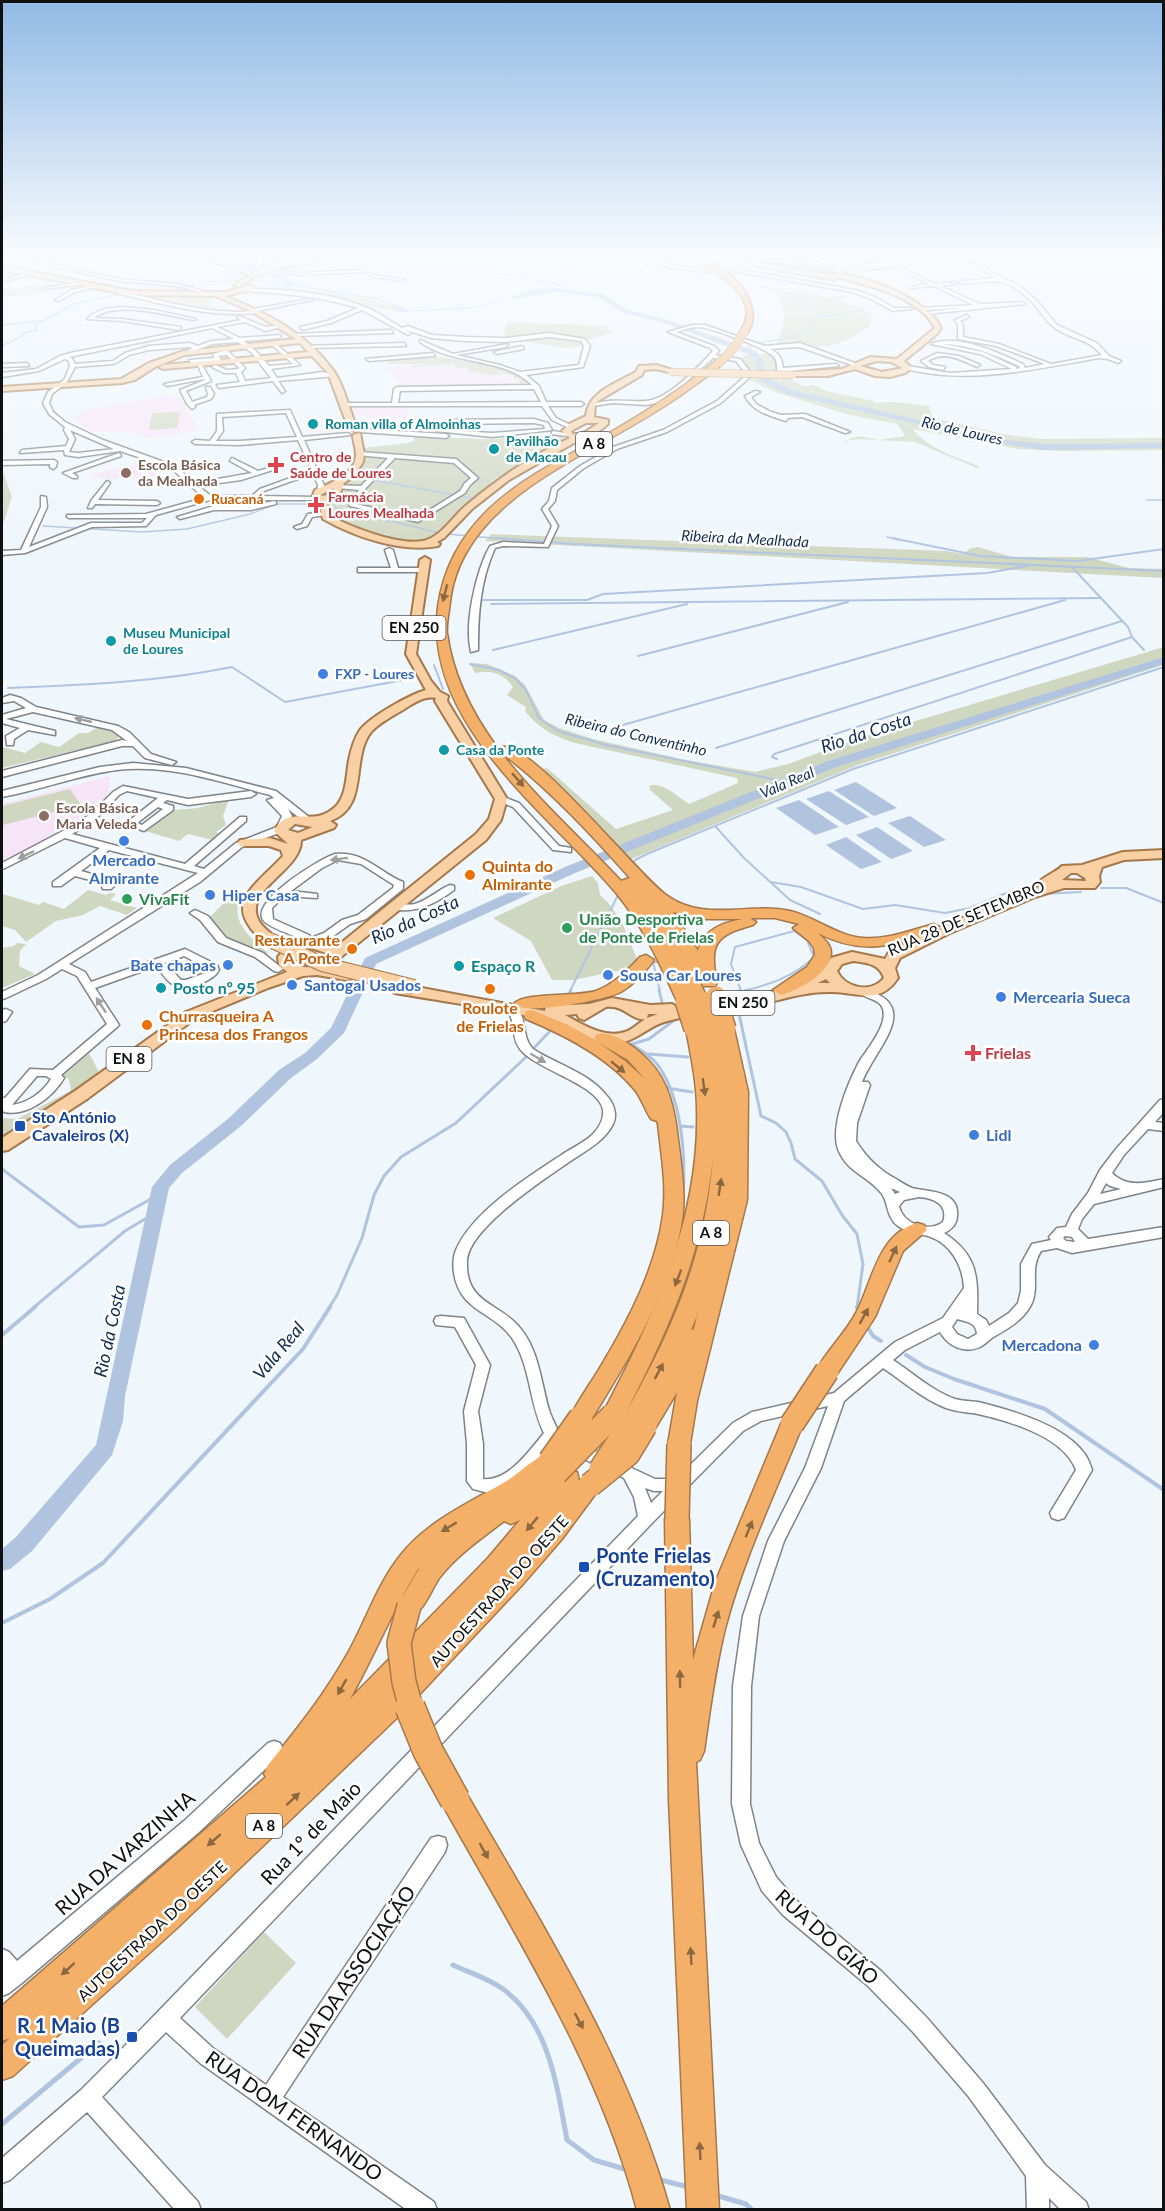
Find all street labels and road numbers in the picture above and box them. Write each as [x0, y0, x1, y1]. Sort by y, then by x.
road number: A 8 [576, 432, 612, 456]
road number: EN 250 [382, 616, 446, 640]
street label: RUA 28 DE SETEMBRO [885, 876, 1047, 959]
road number: EN 250 [712, 991, 774, 1015]
road number: EN 8 [106, 1047, 152, 1071]
road number: A 8 [693, 1221, 729, 1245]
street label: AUTOESTRADA DO OESTE [426, 1511, 572, 1670]
street label: Rua 1º de Maio [255, 1776, 366, 1889]
street label: RUA DA VARZINHA [50, 1785, 199, 1919]
road number: A 8 [246, 1814, 282, 1838]
street label: AUTOESTRADA DO OESTE [73, 1856, 230, 2005]
street label: RUA DA ASSOCIAÇÃO [286, 1881, 420, 2062]
street label: RUA DO GIÃO [771, 1884, 884, 1989]
street label: RUA DOM FERNANDO [202, 2045, 388, 2185]

